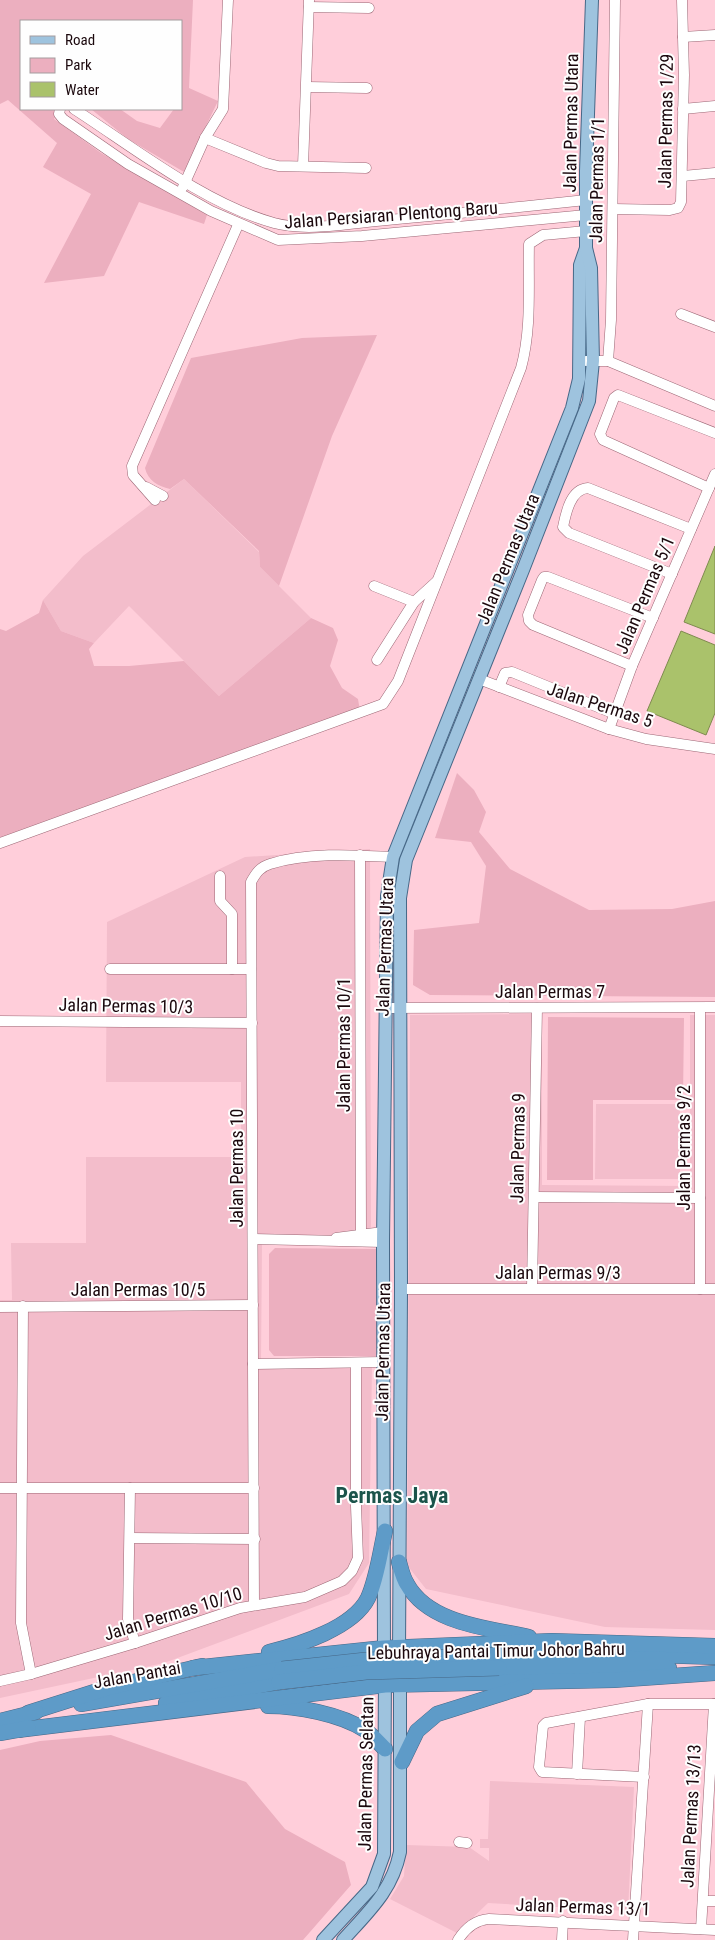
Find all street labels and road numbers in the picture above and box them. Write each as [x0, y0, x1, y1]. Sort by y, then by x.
street label: Jalan Permas Utara [559, 53, 582, 193]
street label: Jalan Permas 1/29 [654, 54, 677, 188]
street label: Jalan Permas 1/1 [585, 117, 608, 243]
street label: Jalan Persiaran Plentong Baru [283, 197, 498, 232]
street label: Jalan Permas Utara [472, 490, 543, 627]
street label: Jalan Permas 5/1 [610, 533, 679, 657]
street label: Jalan Permas 5 [545, 678, 656, 732]
street label: Jalan Permas Utara [372, 877, 397, 1017]
street label: Jalan Permas 10/1 [333, 978, 354, 1112]
street label: Jalan Permas 7 [495, 981, 605, 1002]
street label: Jalan Permas 10/3 [59, 994, 193, 1017]
street label: Jalan Permas 9/2 [673, 1085, 694, 1211]
street label: Jalan Permas 9 [506, 1093, 529, 1203]
street label: Jalan Permas 10 [226, 1109, 247, 1228]
street label: Jalan Permas 9/3 [495, 1262, 621, 1283]
street label: Jalan Permas 10/5 [71, 1279, 205, 1300]
street label: Jalan Permas Utara [371, 1282, 394, 1422]
street label: Jalan Permas 10/10 [101, 1583, 245, 1645]
street label: Lebuhraya Pantai Timur Johor Bahru [367, 1638, 625, 1663]
street label: Jalan Pantai [92, 1657, 182, 1693]
street label: Jalan Permas Selatan [354, 1697, 377, 1851]
street label: Jalan Permas 13/13 [676, 1744, 705, 1888]
street label: Jalan Permas 13/1 [515, 1894, 651, 1919]

